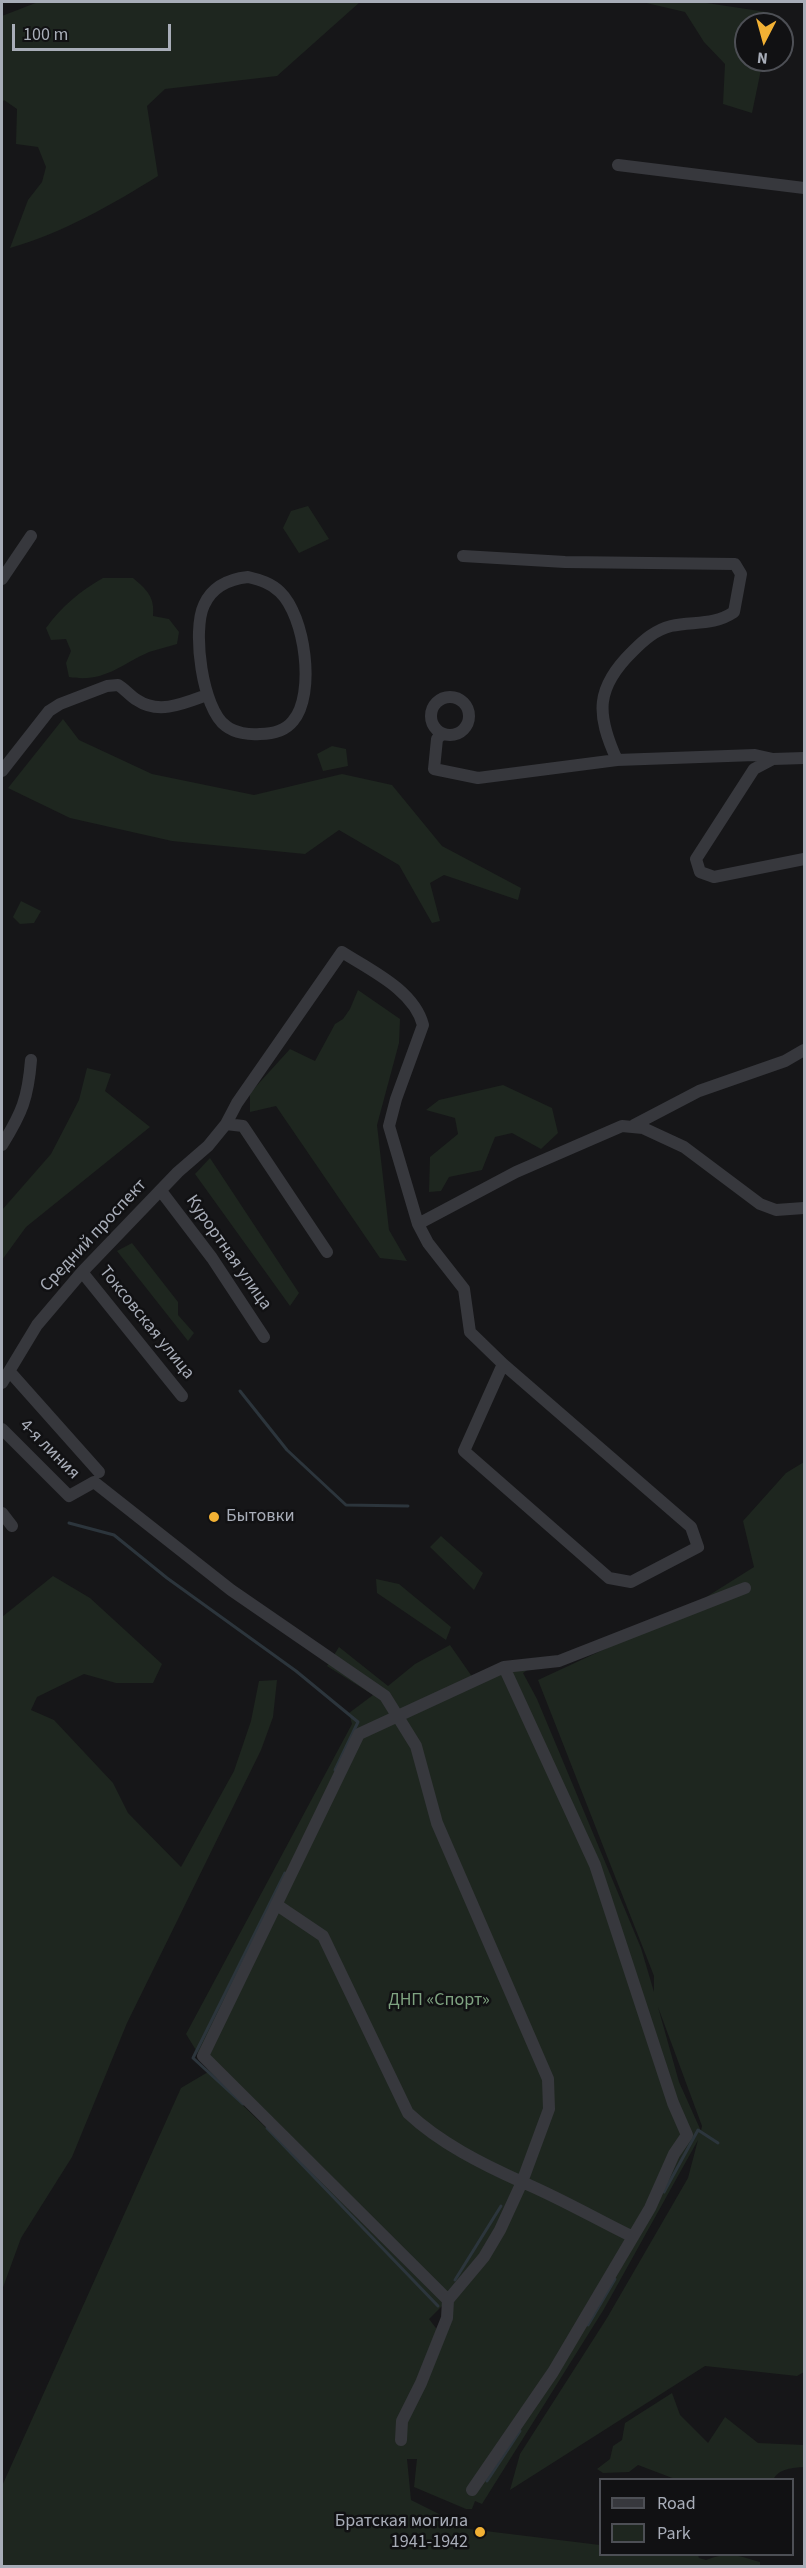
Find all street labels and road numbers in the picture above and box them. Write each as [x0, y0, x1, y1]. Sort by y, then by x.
street label: Средний проспект [36, 1175, 152, 1297]
street label: Курортная улица [180, 1191, 276, 1315]
street label: Токсовская улица [94, 1262, 198, 1384]
street label: 4-я линия [14, 1415, 84, 1485]

